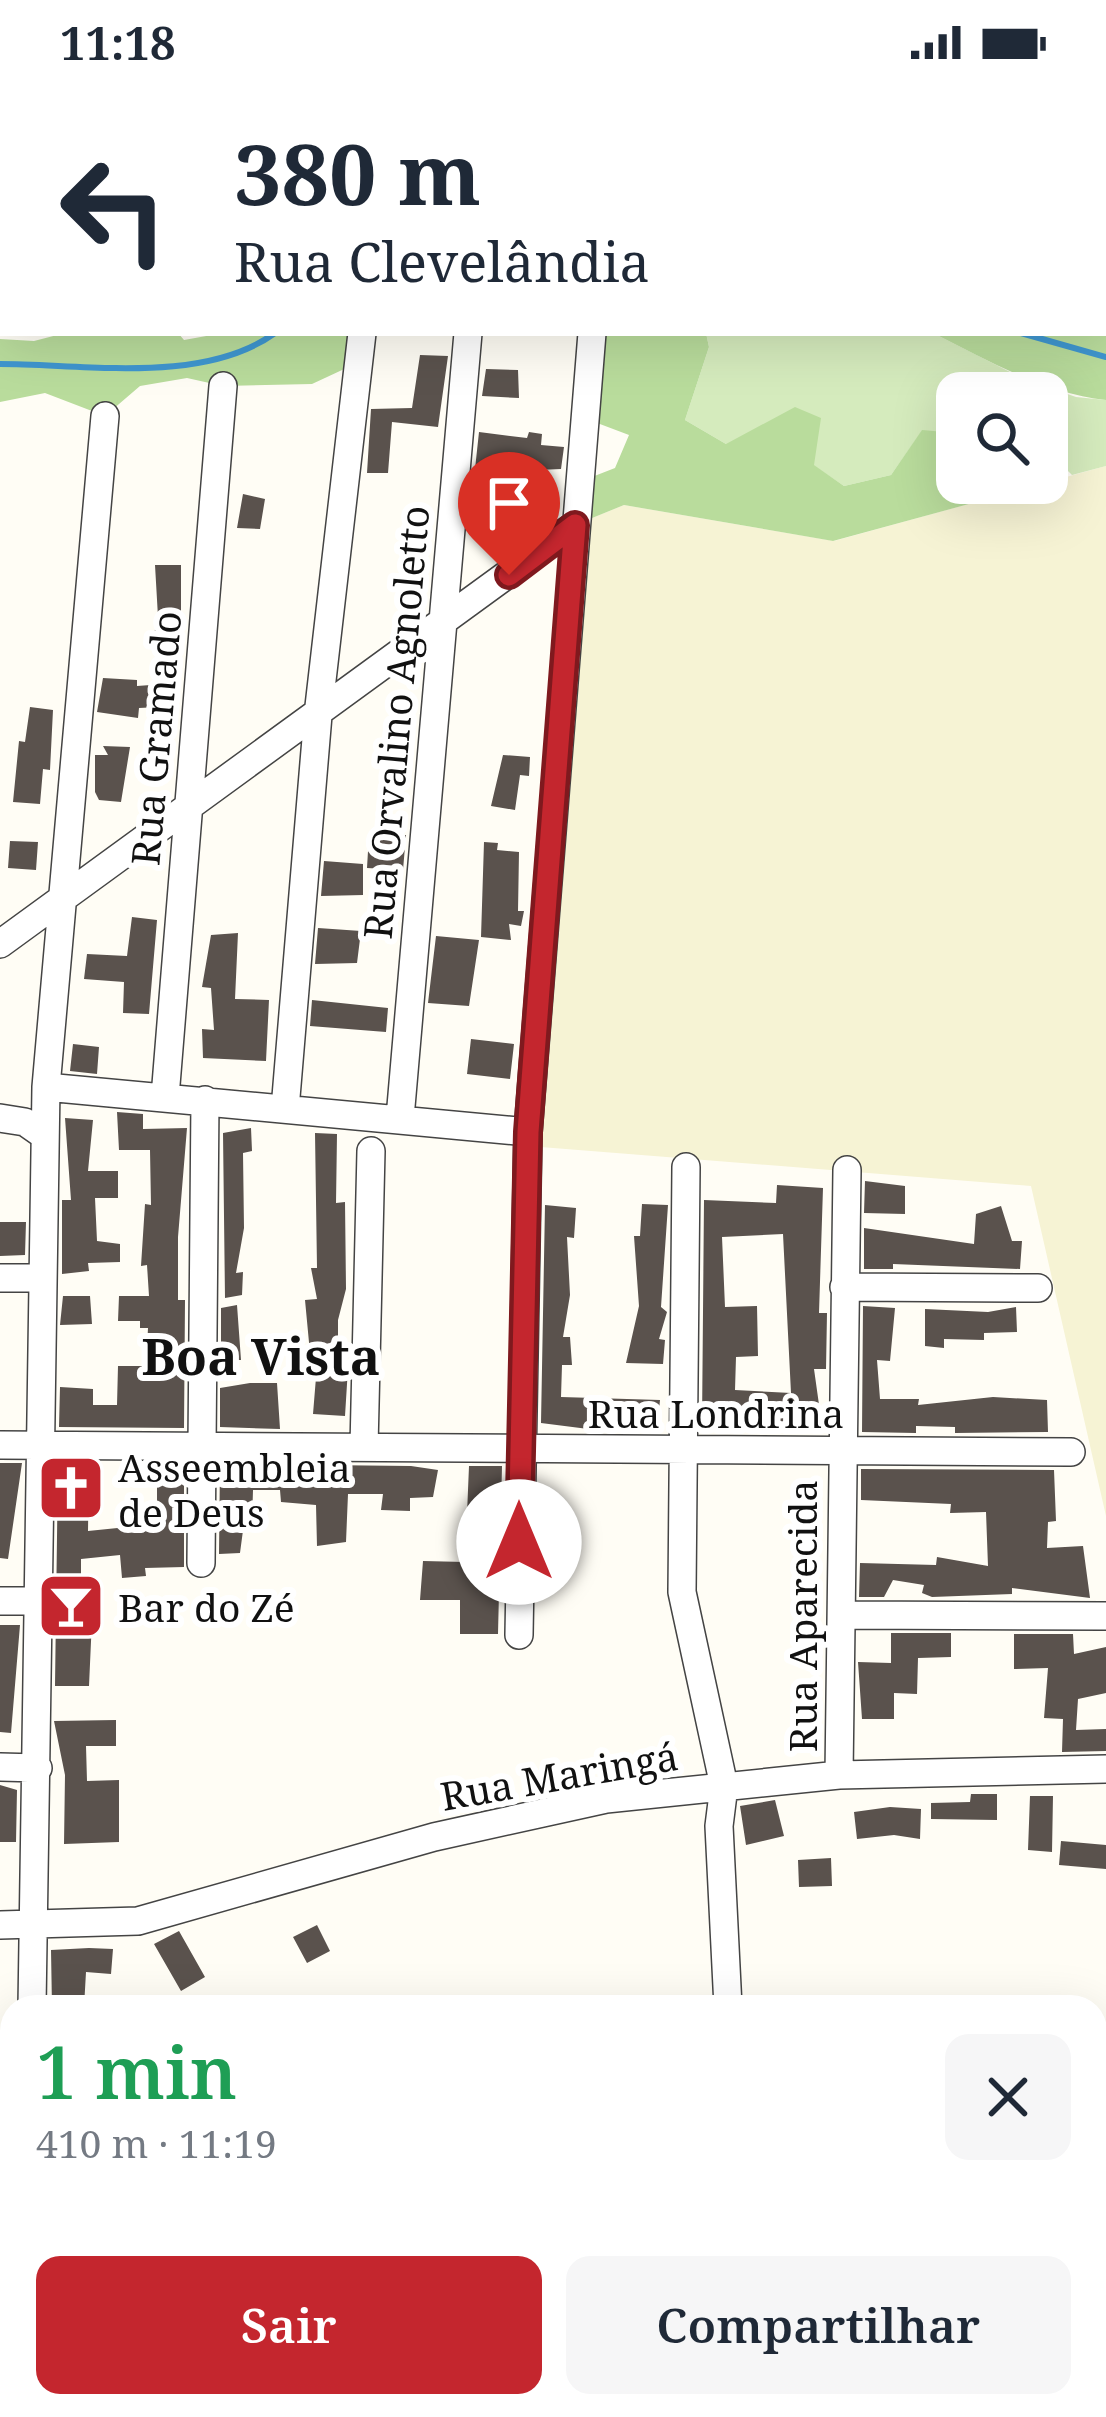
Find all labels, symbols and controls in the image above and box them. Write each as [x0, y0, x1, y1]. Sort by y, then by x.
text: 11:18 [60, 12, 175, 73]
text: 380 m [234, 115, 481, 230]
icon: left [36, 132, 192, 288]
text: Rua Clevelândia [234, 224, 650, 298]
map controls [936, 372, 1068, 504]
button: search [936, 372, 1068, 504]
pin [458, 452, 560, 575]
icon: arrive [476, 470, 542, 536]
street label: Rua Orvalino Agnoletto [350, 503, 440, 941]
street label: Rua Gramado [117, 609, 193, 867]
district label: Boa Vista [142, 1320, 380, 1390]
street label: Rua Londrina [588, 1386, 844, 1439]
place label: Asseembleia de Deus [118, 1440, 351, 1538]
church icon: Asseembleia de Deus [36, 1453, 106, 1523]
position arrow [456, 1479, 582, 1605]
street label: Rua Aparecida [775, 1480, 828, 1752]
bar icon: Bar do Zé [36, 1571, 106, 1641]
place label: Bar do Zé [118, 1580, 295, 1633]
street label: Rua Maringá [436, 1728, 682, 1822]
text: 1 min [36, 2022, 237, 2120]
button: close [945, 2034, 1071, 2160]
text: 410 m · 11:19 [36, 2116, 277, 2169]
button: Sair [36, 2256, 542, 2394]
button: Compartilhar [566, 2256, 1071, 2394]

